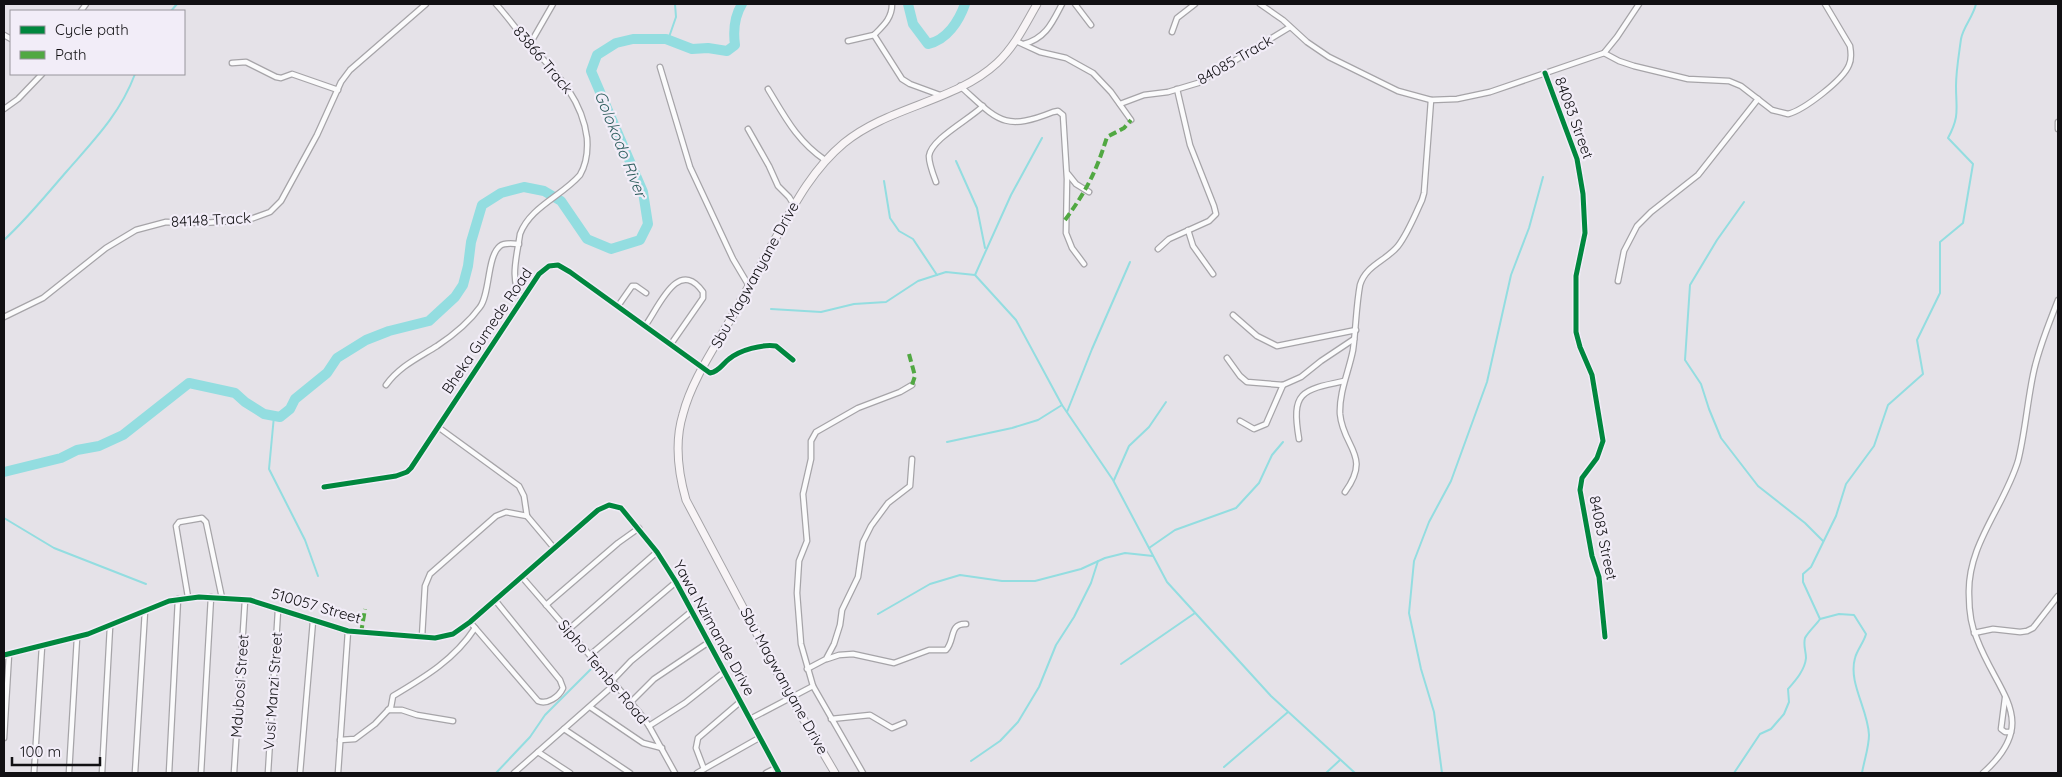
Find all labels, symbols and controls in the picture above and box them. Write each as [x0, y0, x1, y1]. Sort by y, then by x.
legend [10, 10, 185, 75]
text: Cycle path [55, 20, 129, 39]
street label: 83866 Track [509, 22, 577, 98]
street label: 84085 Track [1194, 30, 1276, 89]
text: Path [55, 45, 87, 64]
street label: 84083 Street [1551, 74, 1598, 161]
water label: Golokodo River [591, 88, 652, 202]
street label: Sbu Magwanyane Drive [706, 198, 803, 352]
street label: 84148 Track [171, 208, 251, 231]
street label: Bheka Gumede Road [437, 264, 536, 397]
street label: 84083 Street [1585, 494, 1622, 582]
street label: Yawa Nzimande Drive [669, 557, 760, 699]
street label: 510057 Street [269, 584, 363, 627]
street label: Sbu Magwanyane Drive [736, 604, 833, 758]
street label: Sipho Tembe Road [554, 616, 653, 728]
street label: Vusi Manzi Street [259, 631, 286, 751]
street label: Mdubosi Street [226, 634, 253, 738]
scale bar [12, 734, 100, 766]
text: 100 m [20, 742, 61, 761]

